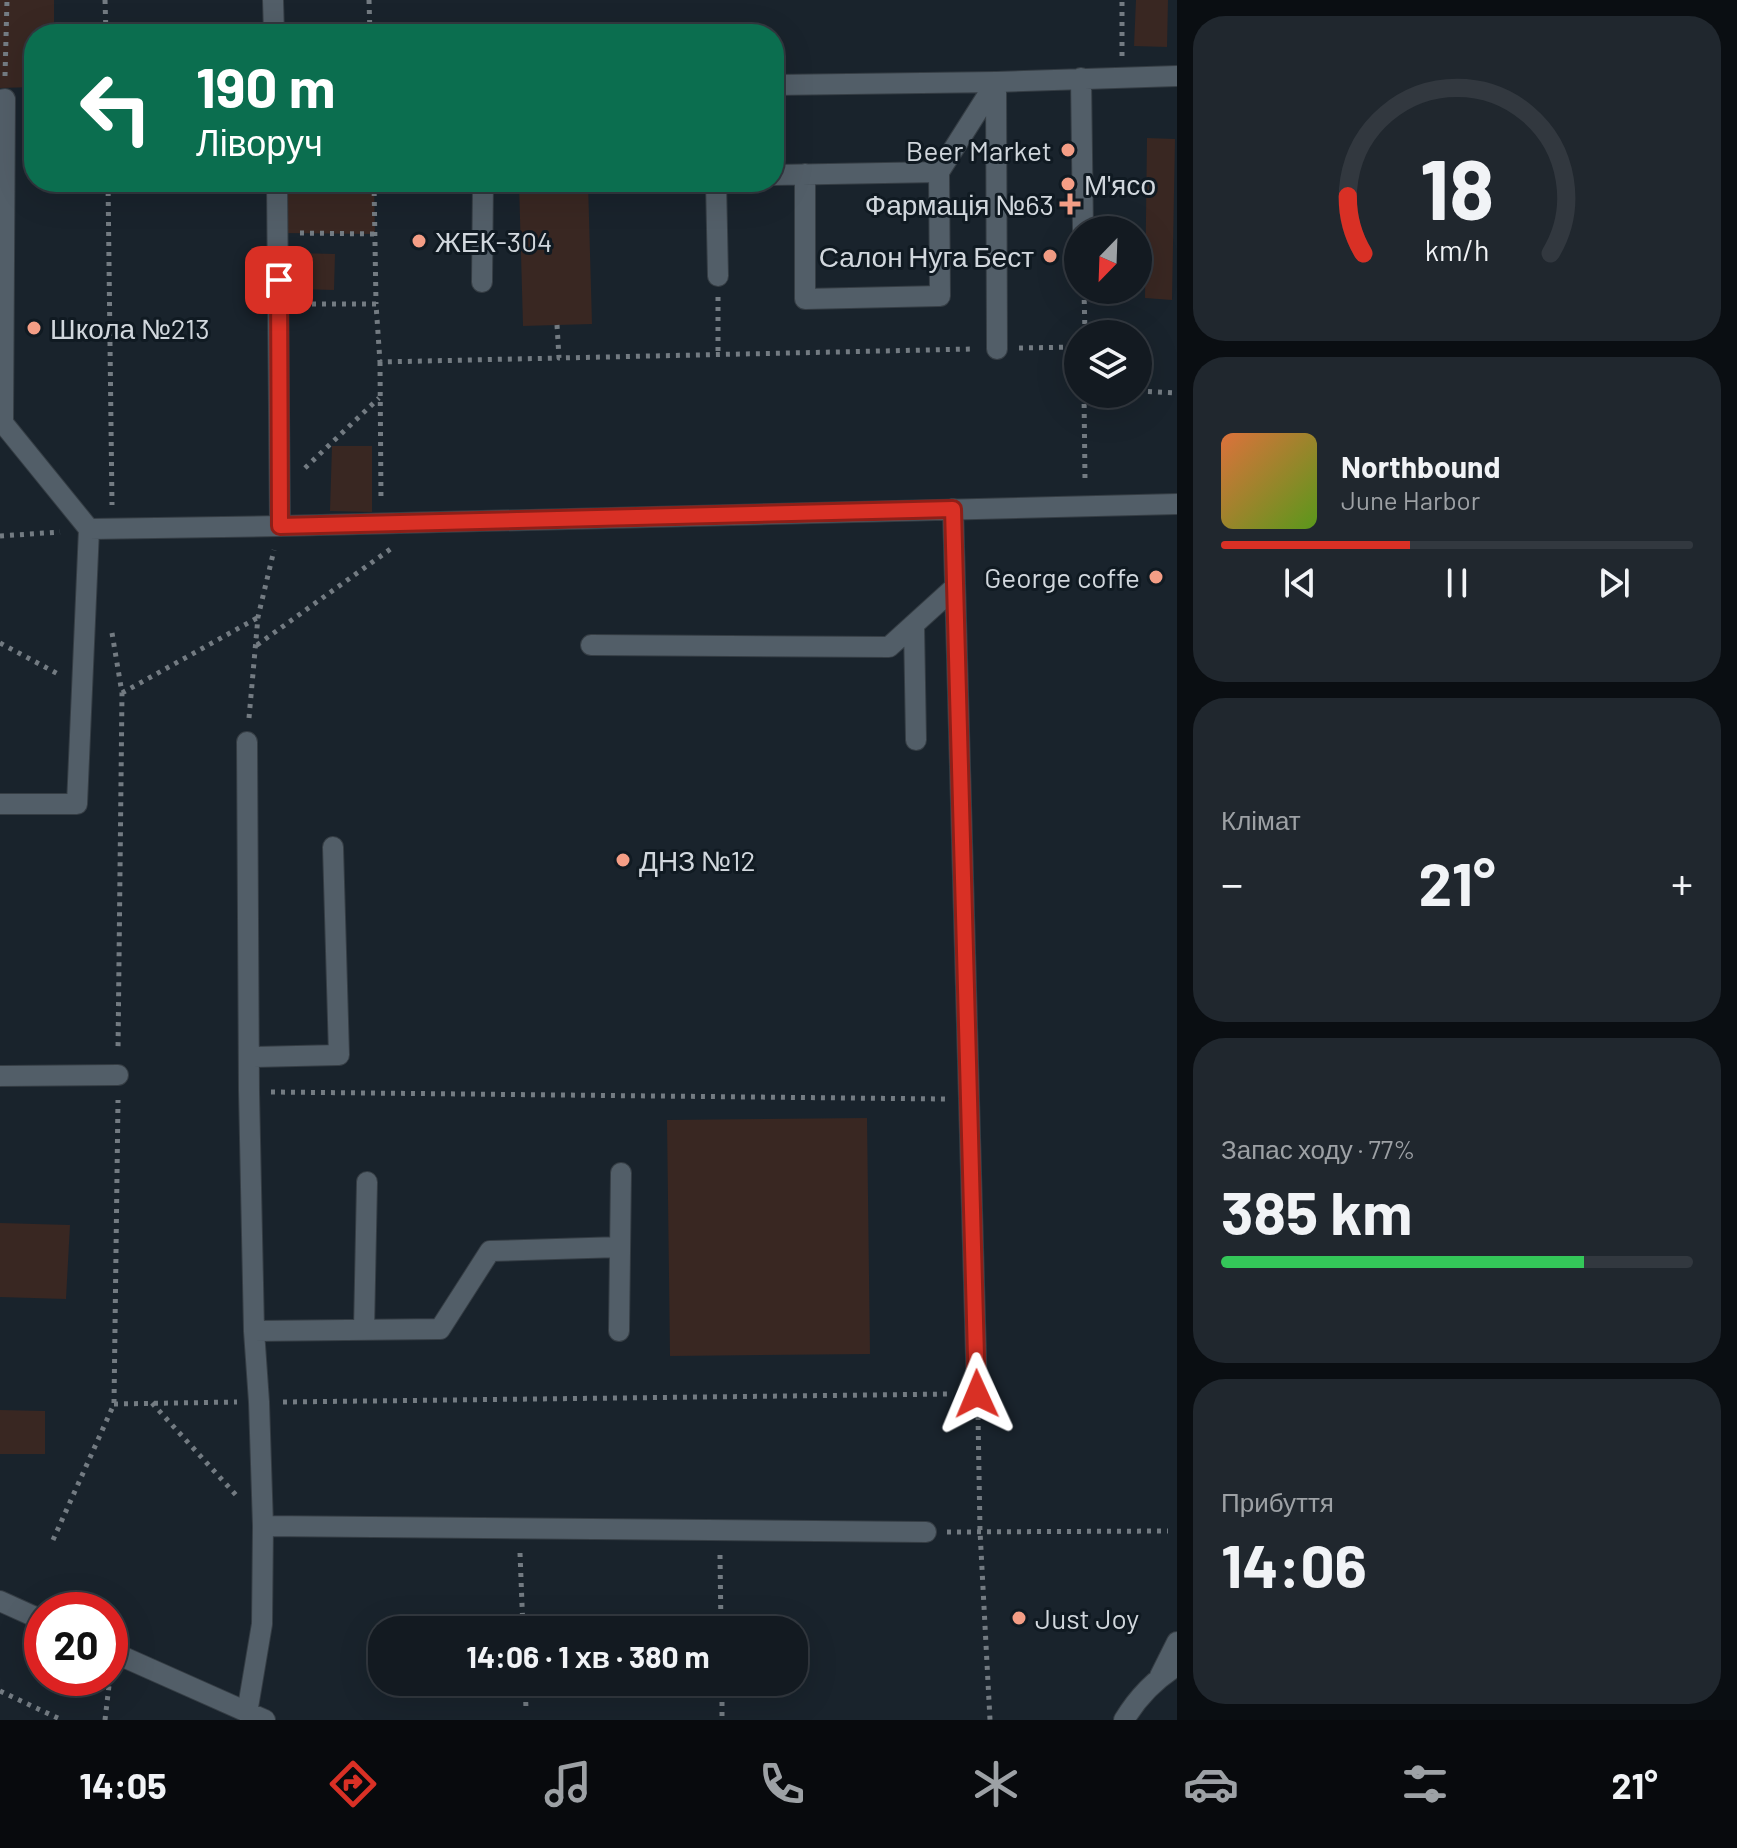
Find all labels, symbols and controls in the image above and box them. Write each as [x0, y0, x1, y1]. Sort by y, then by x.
text: 190 m [196, 52, 335, 119]
icon: left [64, 56, 168, 160]
text: Ліворуч [196, 120, 323, 163]
place label: Beer Market [906, 133, 1052, 167]
text: 18 [1420, 137, 1494, 237]
marker: Beer Market [1059, 141, 1077, 159]
place label: М'ясо [1084, 167, 1156, 201]
marker: М'ясо [1059, 175, 1077, 193]
place label: Фармація №63 [865, 187, 1054, 221]
marker: Фармація №63 [1061, 195, 1079, 213]
north arrow [1064, 216, 1152, 304]
map controls [1064, 216, 1152, 408]
place label: ЖЕК-304 [435, 224, 553, 258]
marker: ЖЕК-304 [410, 232, 428, 250]
text: km/h [1425, 233, 1489, 268]
place label: Салон Нуга Бест [819, 239, 1034, 273]
pin [245, 246, 313, 314]
marker: Салон Нуга Бест [1041, 247, 1059, 265]
icon: arrive [257, 258, 301, 302]
place label: Школа №213 [50, 311, 210, 345]
marker: Школа №213 [25, 319, 43, 337]
button: layers [1064, 320, 1152, 408]
text: Northbound [1341, 448, 1500, 484]
text: June Harbor [1341, 484, 1480, 515]
place label: George coffe [984, 560, 1140, 594]
icon: previous [1278, 561, 1322, 605]
icon: pause [1435, 561, 1479, 605]
icon: next [1592, 561, 1636, 605]
marker: George coffe [1147, 568, 1165, 586]
text: Клімат [1221, 804, 1301, 835]
place label: ДНЗ №12 [639, 843, 756, 877]
text: 21° [1418, 846, 1496, 918]
marker: ДНЗ №12 [614, 851, 632, 869]
text: − [1221, 856, 1243, 909]
text: + [1671, 856, 1693, 909]
text: Запас ходу · 77% [1221, 1133, 1415, 1164]
text: 385 km [1221, 1175, 1412, 1247]
position arrow [935, 1352, 1019, 1436]
text: Прибуття [1221, 1486, 1334, 1517]
text: 14:06 [1221, 1528, 1367, 1600]
speed limit sign: 20 [24, 1592, 128, 1696]
place label: Just Joy [1035, 1601, 1139, 1635]
marker: Just Joy [1010, 1609, 1028, 1627]
text: 14:06 · 1 хв · 380 m [466, 1638, 710, 1674]
icon: directions [325, 1756, 381, 1812]
icon: music [540, 1756, 596, 1812]
icon: phone [754, 1756, 810, 1812]
icon: climate [968, 1756, 1024, 1812]
icon: car [1183, 1756, 1239, 1812]
icon: filters [1397, 1756, 1453, 1812]
text: 14:05 [79, 1763, 167, 1806]
text: 21° [1611, 1763, 1658, 1806]

